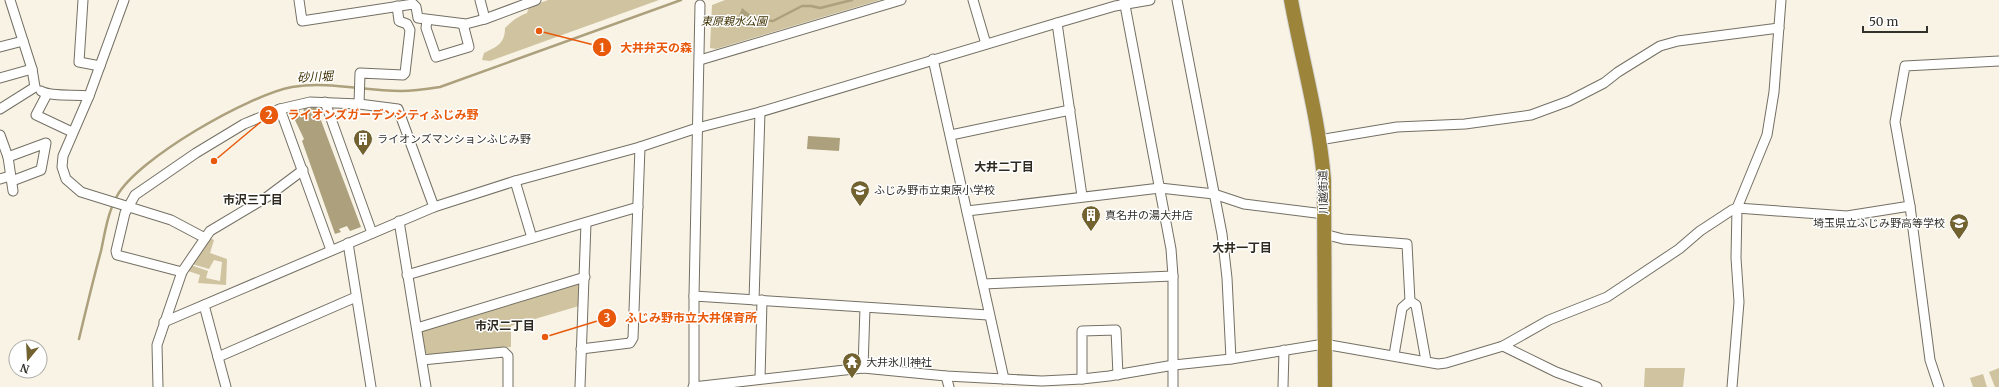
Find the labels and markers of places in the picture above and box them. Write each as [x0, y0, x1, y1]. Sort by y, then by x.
callout: 大井弁天の森 [592, 35, 700, 59]
callout: ライオンズガーデンシティふじみ野 [259, 103, 487, 127]
building icon: ライオンズマンションふじみ野 [352, 128, 374, 156]
place label: ライオンズマンションふじみ野 [377, 132, 531, 146]
school or university icon: ふじみ野市立東原小学校 [849, 179, 871, 207]
place label: ふじみ野市立東原小学校 [874, 183, 995, 197]
building icon: 真名井の湯大井店 [1080, 204, 1102, 232]
place label: 真名井の湯大井店 [1105, 208, 1193, 222]
school or university icon: 埼玉県立ふじみ野高等学校 [1948, 212, 1970, 240]
place label: 埼玉県立ふじみ野高等学校 [1813, 216, 1945, 230]
callout: ふじみ野市立大井保育所 [597, 306, 765, 330]
temple icon: 大井氷川神社 [841, 351, 863, 379]
place label: 大井氷川神社 [866, 355, 932, 369]

